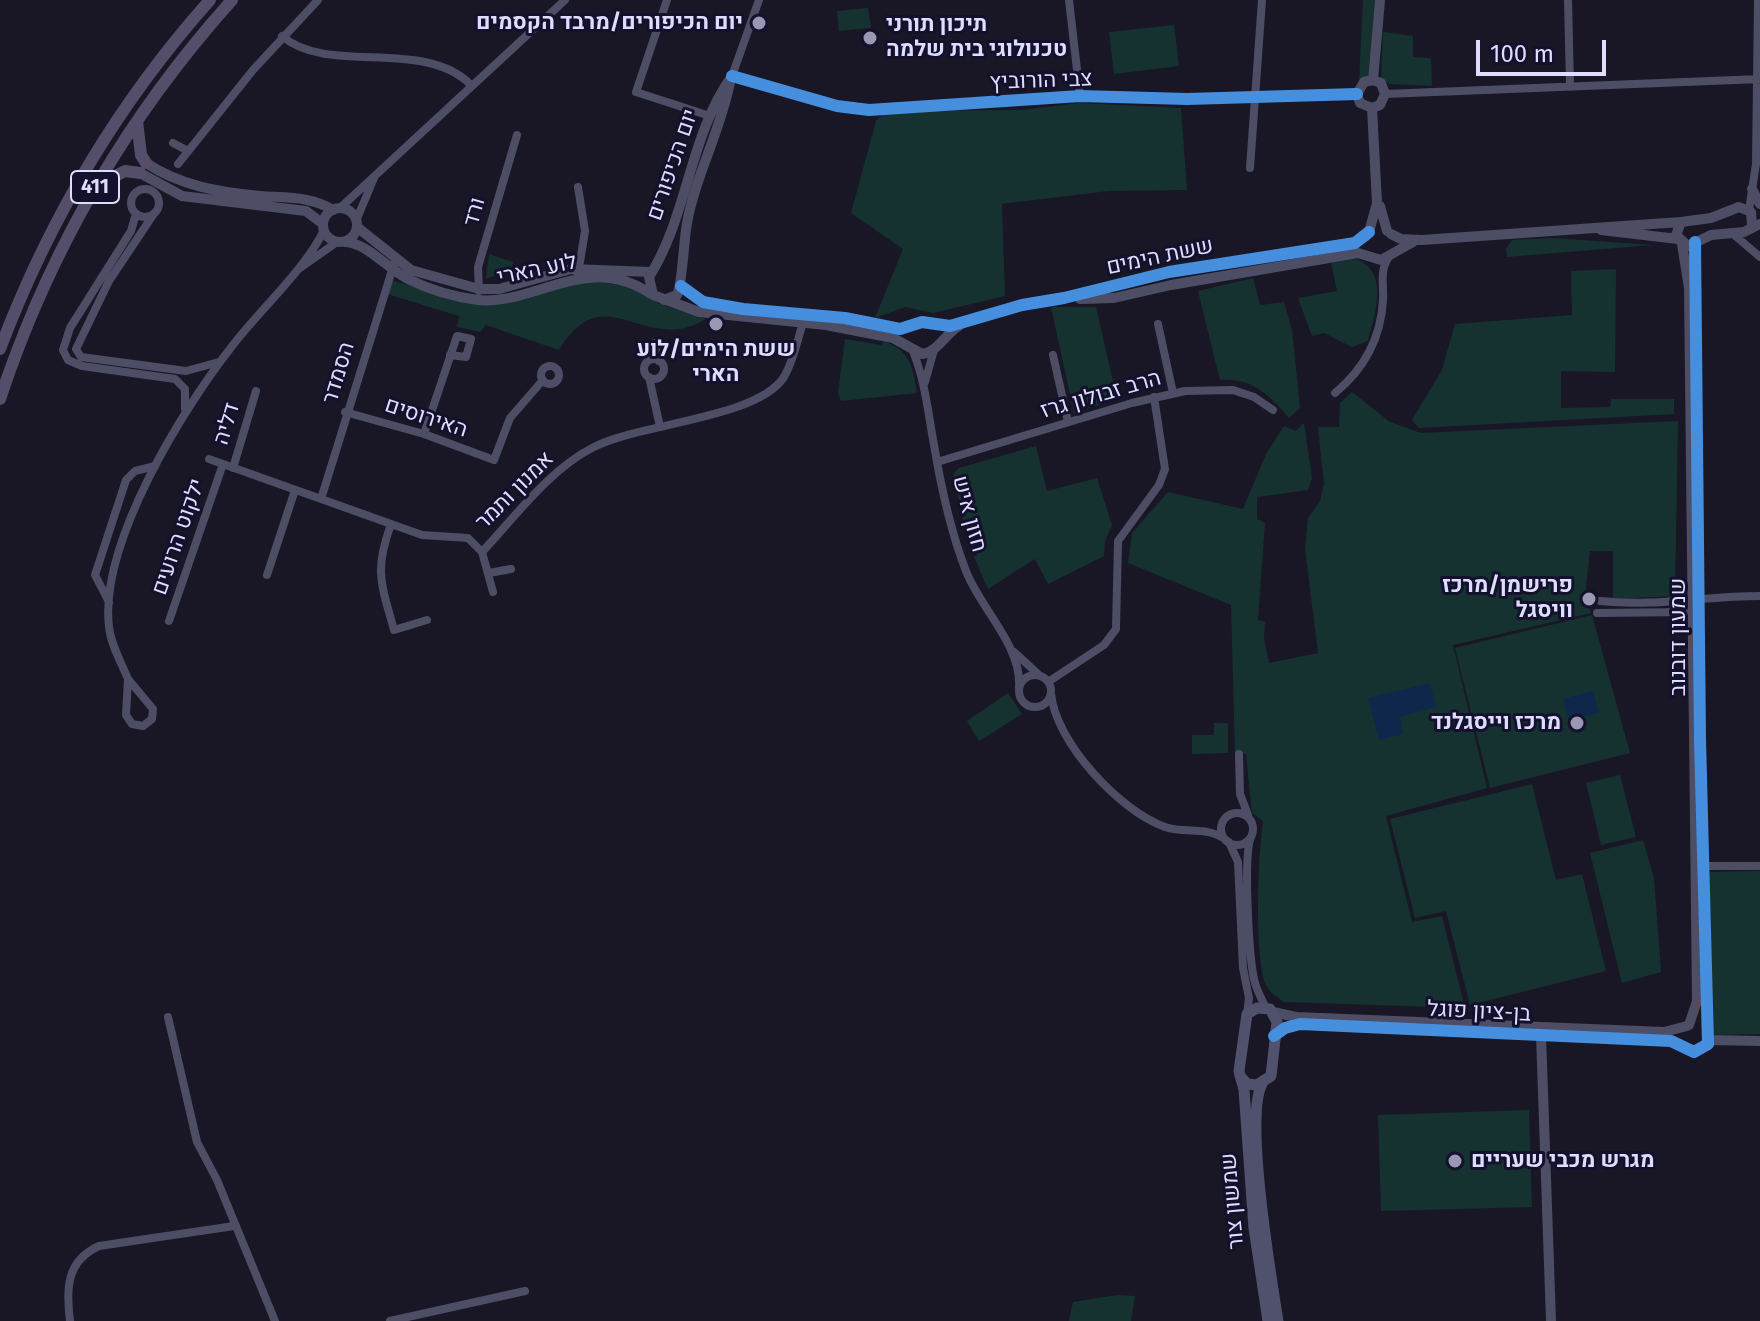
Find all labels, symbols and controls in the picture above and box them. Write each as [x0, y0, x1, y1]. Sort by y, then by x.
place label: יום הכיפורים/מרבד הקסמים [476, 10, 743, 36]
place label: תיכון תורני טכנולוגי בית שלמה [886, 12, 1067, 64]
marker: יום הכיפורים/מרבד הקסמים [750, 14, 768, 32]
scale bar [1480, 24, 1610, 74]
marker: תיכון תורני טכנולוגי בית שלמה [861, 29, 879, 47]
text: 100 m [1490, 40, 1554, 68]
street label: צבי הורוביץ [989, 66, 1093, 96]
street label: יום הכיפורים [642, 106, 704, 224]
road number: 411 [71, 171, 119, 203]
street label: ורד [458, 195, 492, 229]
street label: ששת הימים [1104, 233, 1216, 281]
street label: לוע הארי [495, 249, 579, 291]
marker: ששת הימים/לוע הארי [707, 315, 725, 333]
place label: ששת הימים/לוע הארי [637, 337, 795, 388]
street label: הסמדר [317, 339, 361, 407]
street label: הרב זבולון גרז [1038, 365, 1164, 425]
street label: האירוסים [381, 392, 471, 444]
street label: דליה [208, 400, 246, 448]
street label: אמנון ותמר [470, 446, 560, 536]
street label: חזון איש [946, 473, 992, 555]
street label: ילקוט הרועים [147, 475, 211, 599]
place label: פרישמן/מרכז וויסגל [1442, 573, 1573, 624]
street label: שמעון דובנוב [1666, 578, 1692, 696]
marker: פרישמן/מרכז וויסגל [1580, 590, 1598, 608]
place label: מרכז וייסגלנד [1431, 710, 1561, 736]
marker: מרכז וייסגלנד [1568, 714, 1586, 732]
street label: בן-ציון פוגל [1426, 996, 1532, 1028]
place label: מגרש מכבי שעריים [1471, 1148, 1654, 1174]
street label: שמשון צור [1216, 1152, 1250, 1250]
marker: מגרש מכבי שעריים [1446, 1152, 1464, 1170]

